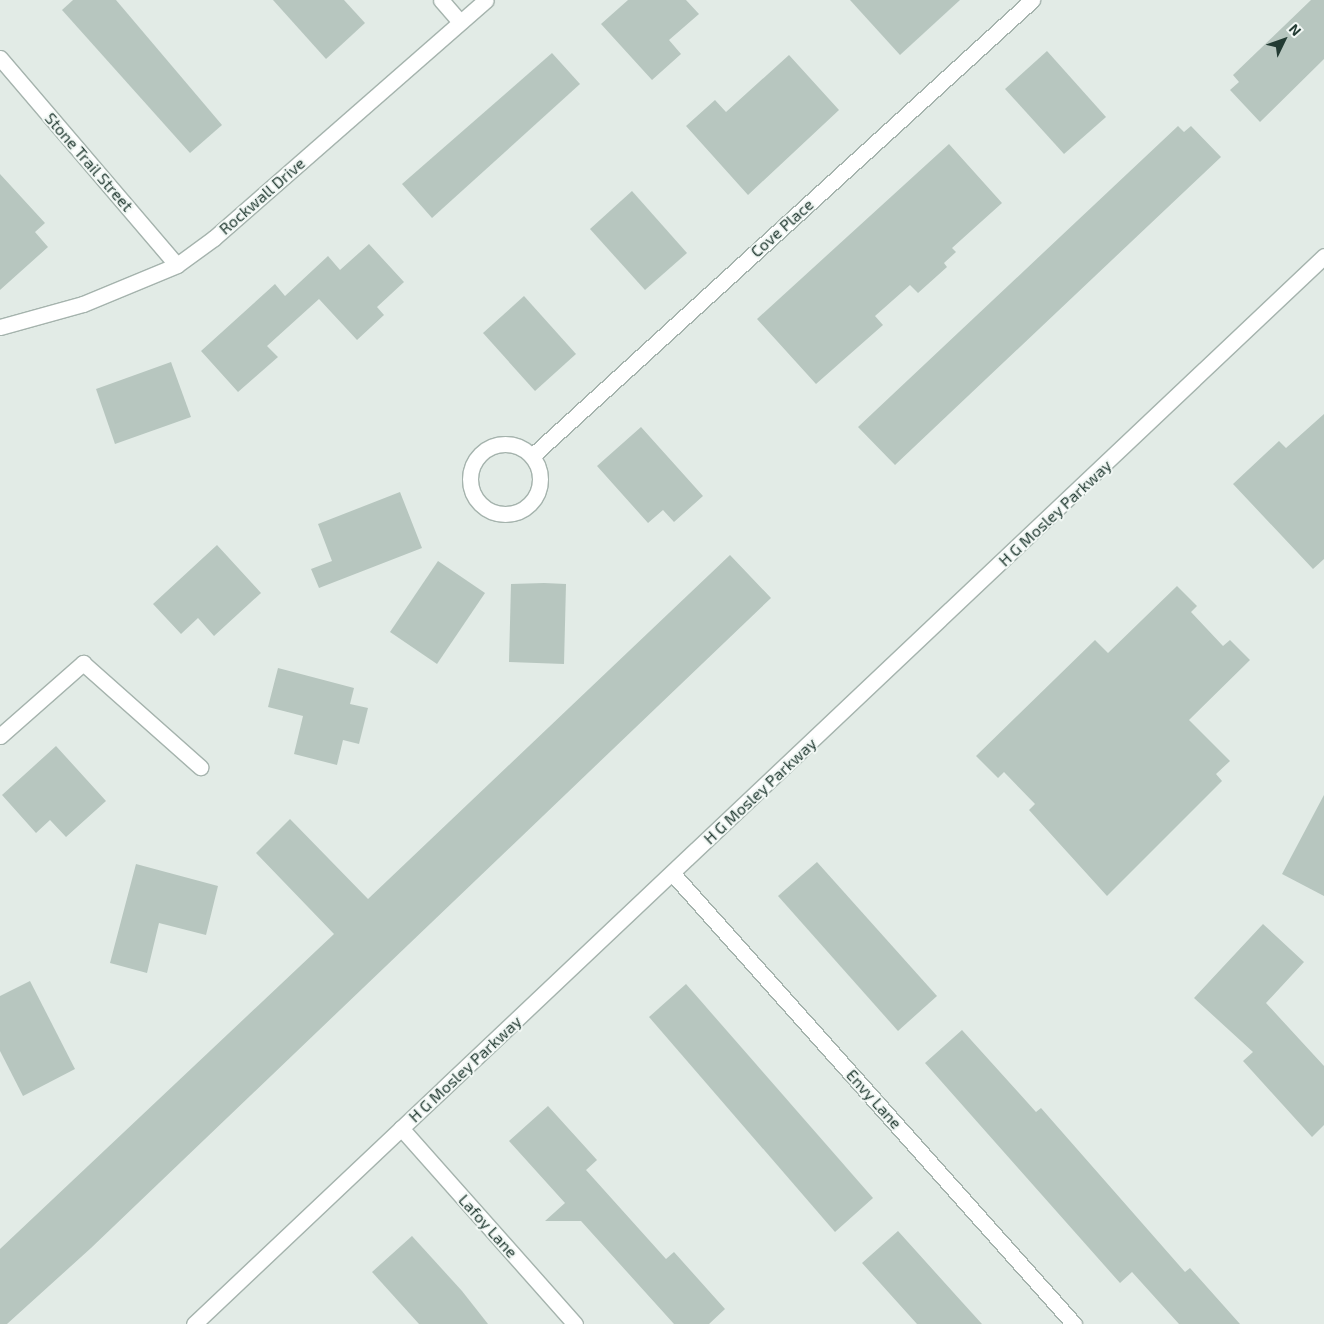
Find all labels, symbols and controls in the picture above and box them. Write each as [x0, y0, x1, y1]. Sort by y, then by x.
north arrow [1259, 15, 1309, 65]
text: N [1286, 20, 1305, 39]
street label: Stone Trail Street [41, 108, 137, 216]
street label: Rockwall Drive [215, 153, 309, 239]
street label: Cove Place [747, 195, 817, 261]
street label: H G Mosley Parkway [994, 456, 1116, 570]
street label: H G Mosley Parkway [699, 734, 821, 848]
street label: H G Mosley Parkway [404, 1012, 526, 1126]
street label: Envy Lane [842, 1065, 906, 1133]
street label: Lafoy Lane [454, 1190, 522, 1262]

